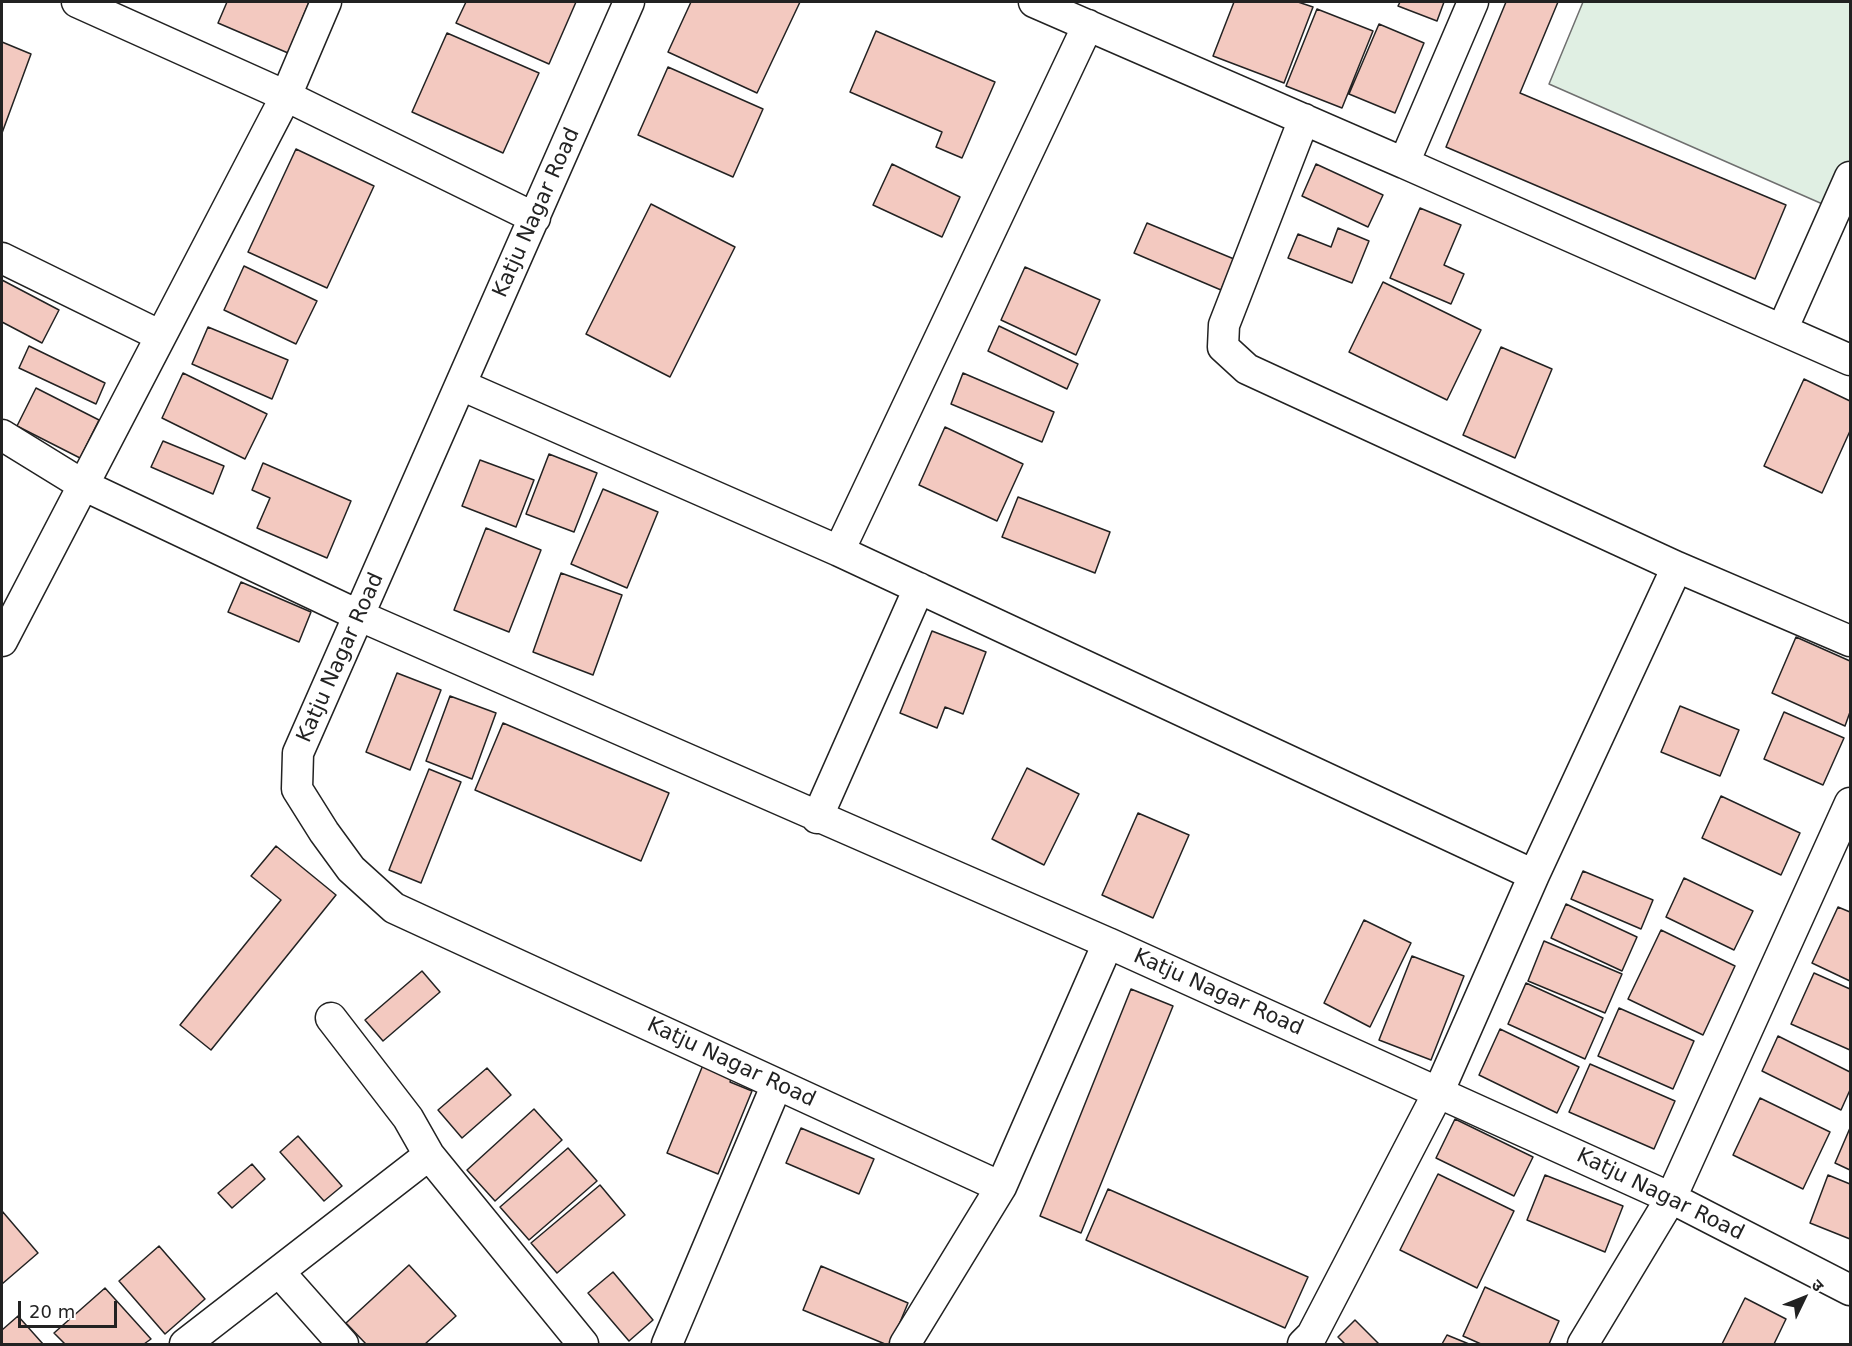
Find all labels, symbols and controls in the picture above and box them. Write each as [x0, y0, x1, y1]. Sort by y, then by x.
street label: Katju Nagar Road [488, 124, 586, 302]
street label: Katju Nagar Road [292, 569, 390, 747]
street label: Katju Nagar Road [1129, 944, 1307, 1042]
street label: Katju Nagar Road [643, 1013, 819, 1113]
street label: Katju Nagar Road [1572, 1144, 1748, 1246]
north arrow [1774, 1268, 1834, 1328]
text: उ [1807, 1275, 1828, 1295]
scale bar [21, 1289, 120, 1327]
text: 20 m [29, 1301, 75, 1322]

